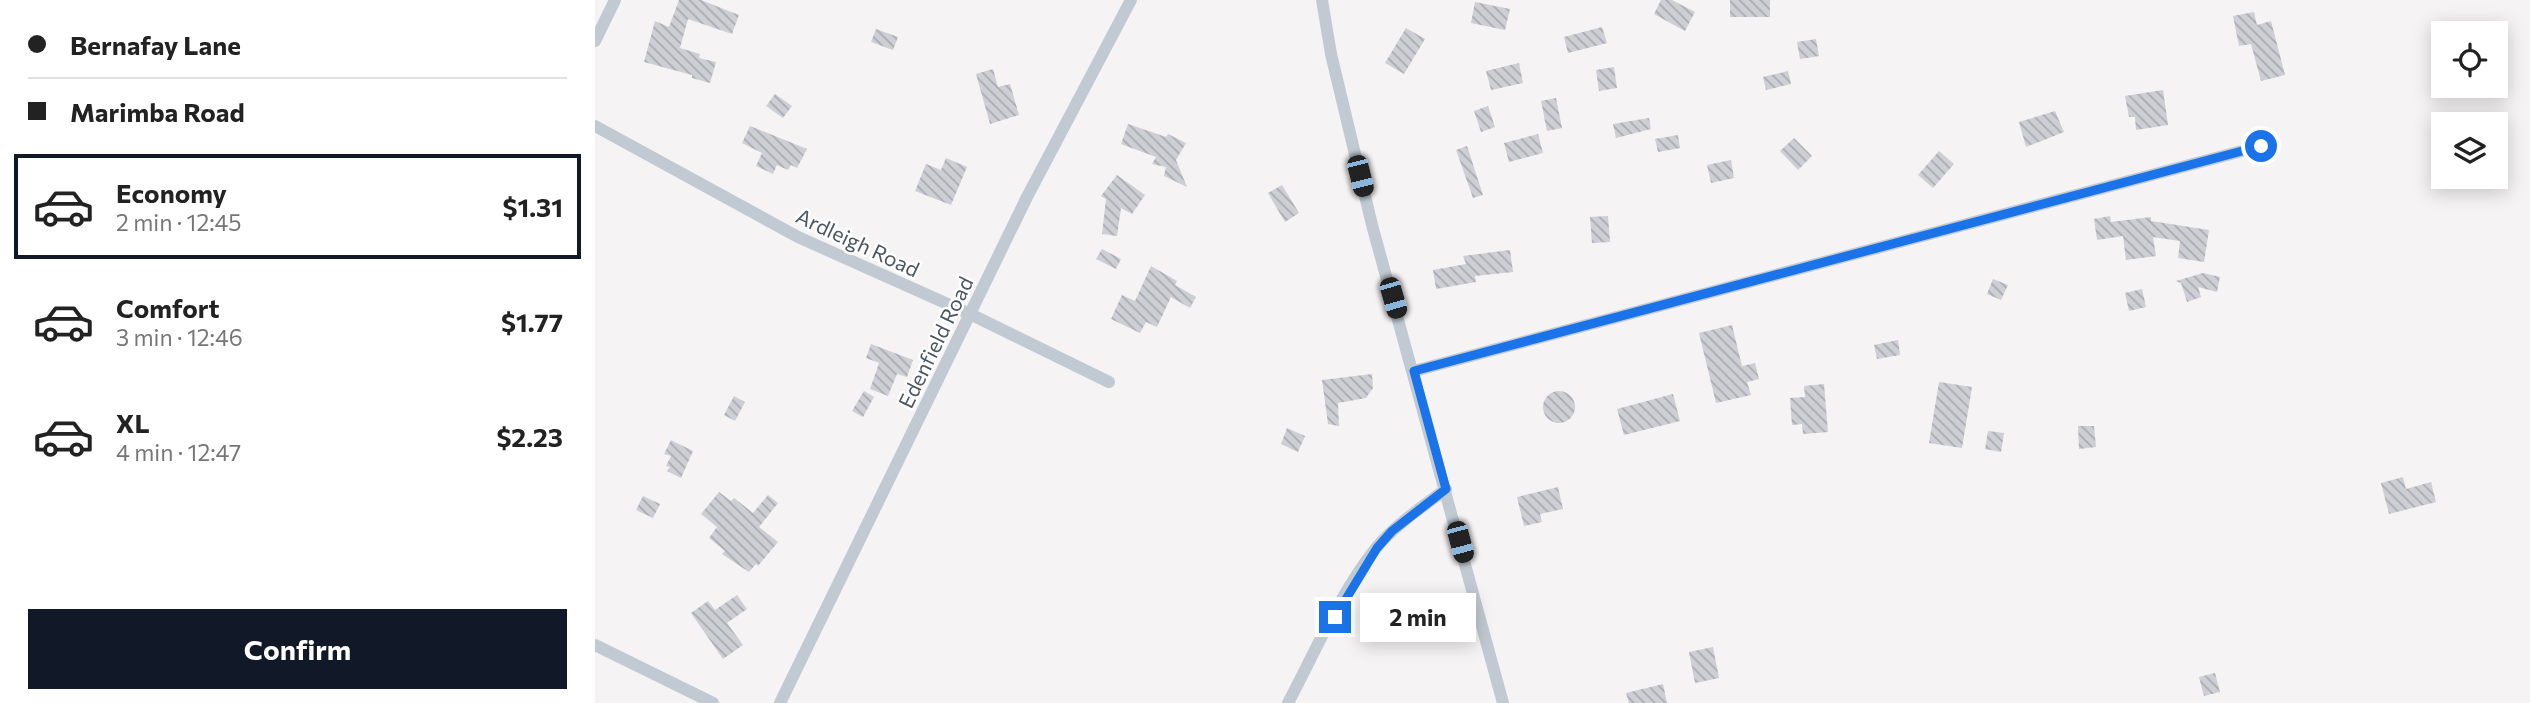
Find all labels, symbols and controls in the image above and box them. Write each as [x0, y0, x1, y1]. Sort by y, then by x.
map controls [2431, 21, 2508, 189]
button: locate [2431, 21, 2508, 98]
text: Bernafay Lane [70, 29, 241, 60]
text: Marimba Road [70, 96, 245, 127]
button: layers [2431, 112, 2508, 189]
route start [2245, 130, 2277, 162]
car [1345, 153, 1376, 199]
icon: car [32, 175, 95, 238]
text: Economy [116, 177, 227, 208]
text: $1.31 [503, 191, 563, 222]
street label: Ardleigh Road [792, 203, 924, 281]
text: 2 min · 12:45 [116, 208, 242, 236]
street label: Edenfield Road [892, 272, 978, 412]
car [1378, 275, 1409, 321]
icon: car [32, 290, 95, 353]
text: Comfort [116, 292, 219, 323]
text: $1.77 [501, 306, 563, 337]
text: 3 min · 12:46 [116, 323, 243, 351]
icon: car [32, 405, 95, 468]
text: XL [116, 407, 150, 438]
text: $2.23 [496, 421, 563, 452]
text: 4 min · 12:47 [116, 438, 241, 466]
car [1445, 519, 1476, 565]
callout: 2 min [1359, 592, 1475, 642]
route end [1319, 601, 1351, 633]
text: 2 min [1389, 603, 1447, 631]
button: Confirm [28, 609, 567, 689]

